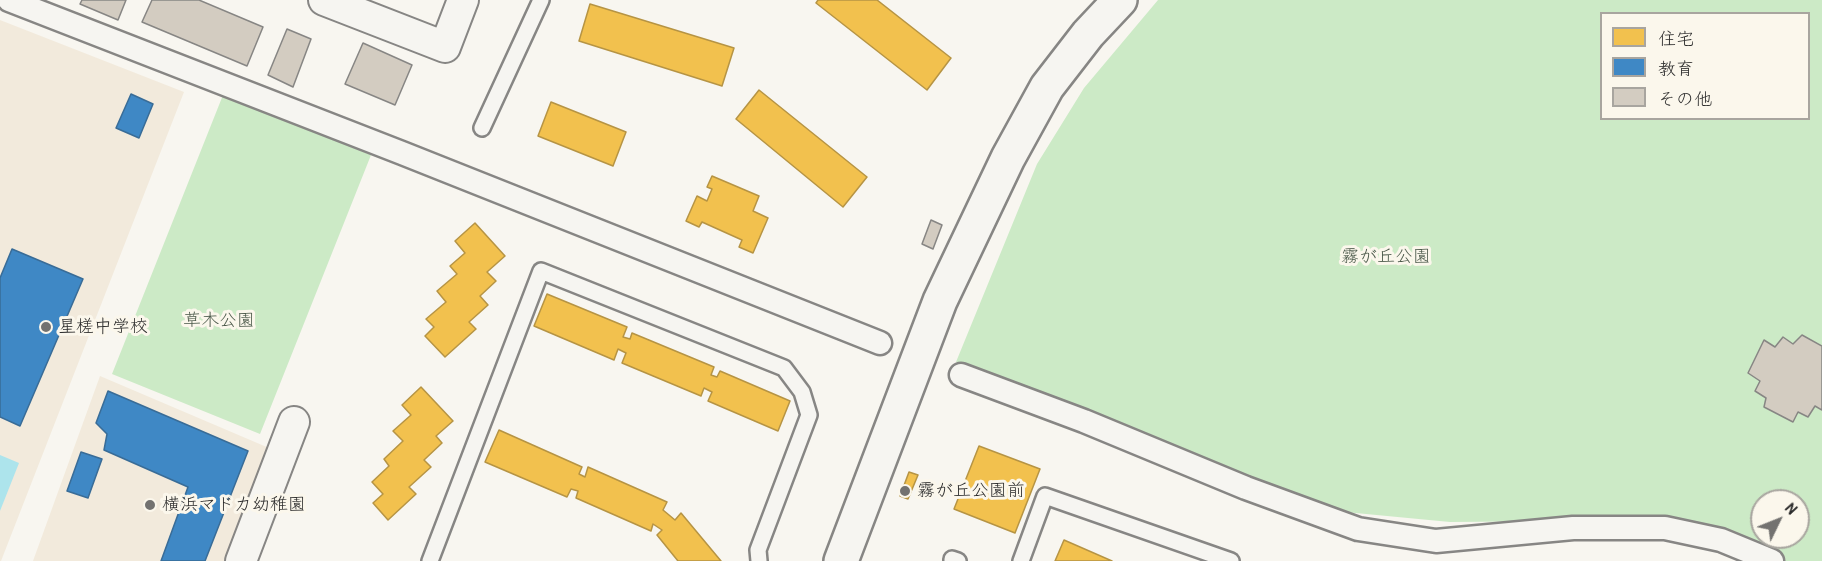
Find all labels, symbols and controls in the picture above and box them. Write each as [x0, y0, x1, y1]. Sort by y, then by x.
legend [1600, 12, 1810, 120]
text: 住宅 [1658, 26, 1694, 51]
text: 教育 [1658, 56, 1694, 81]
text: その他 [1658, 86, 1712, 111]
park label: 霧が丘公園 [1341, 246, 1431, 268]
park label: 草木公園 [183, 310, 255, 332]
place label: 星槎中学校 [58, 316, 148, 338]
marker: 星槎中学校 [39, 320, 53, 334]
place label: 霧が丘公園前 [917, 480, 1025, 502]
marker: 霧が丘公園前 [898, 484, 912, 498]
north arrow [1750, 489, 1810, 549]
place label: 横浜マドカ幼稚園 [162, 494, 306, 516]
text: N [1781, 497, 1803, 519]
marker: 横浜マドカ幼稚園 [143, 498, 157, 512]

